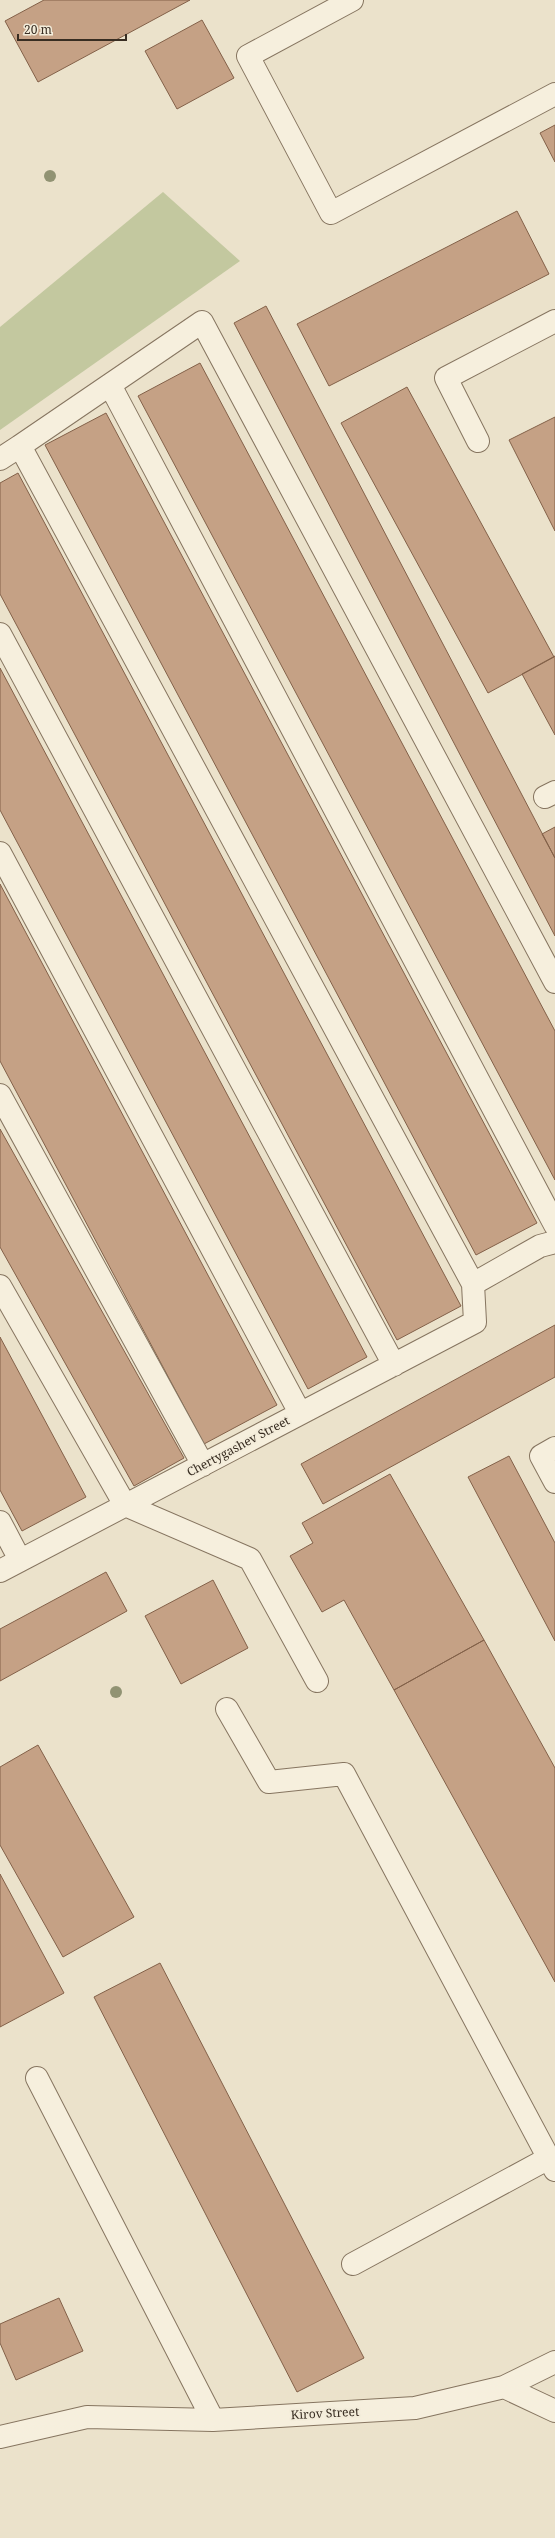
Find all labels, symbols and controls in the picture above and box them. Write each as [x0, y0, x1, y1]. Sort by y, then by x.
scale bar [18, 16, 126, 42]
text: 20 m [24, 21, 52, 38]
street label: Chertygashev Street [184, 1412, 292, 1480]
street label: Kirov Street [290, 2403, 360, 2423]

